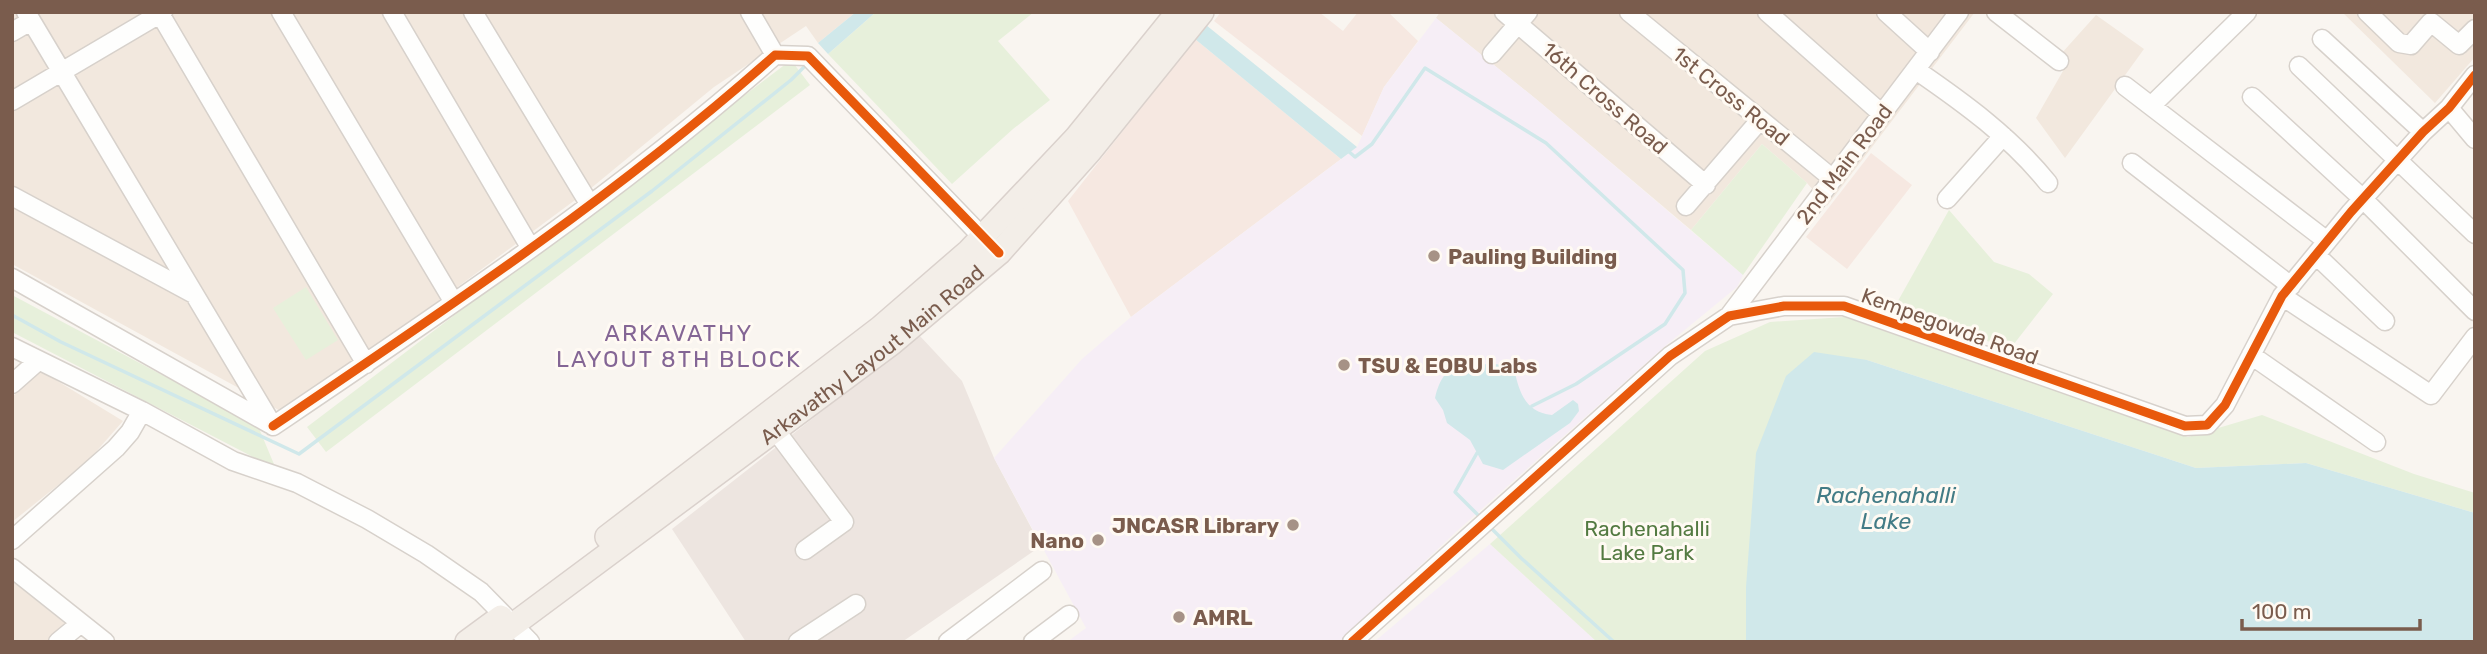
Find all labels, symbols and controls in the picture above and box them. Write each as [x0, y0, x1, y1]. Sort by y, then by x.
street label: 16th Cross Road [1537, 37, 1673, 159]
street label: 1st Cross Road [1667, 41, 1795, 151]
street label: 2nd Main Road [1791, 99, 1897, 229]
place label: Pauling Building [1448, 244, 1617, 269]
marker: Pauling Building [1426, 248, 1442, 264]
street label: Arkavathy Layout Main Road [755, 259, 989, 449]
street label: Kempegowda Road [1858, 282, 2042, 370]
district label: ARKAVATHY LAYOUT 8TH BLOCK [556, 319, 802, 373]
place label: TSU & EOBU Labs [1358, 353, 1537, 378]
marker: TSU & EOBU Labs [1336, 357, 1352, 373]
water label: Rachenahalli Lake [1816, 481, 1957, 535]
place label: JNCASR Library [1112, 513, 1279, 538]
park label: Rachenahalli Lake Park [1584, 516, 1710, 565]
marker: JNCASR Library [1285, 517, 1301, 533]
place label: Nano [1030, 528, 1084, 553]
marker: Nano [1090, 532, 1106, 548]
scale bar [2242, 588, 2420, 632]
text: 100 m [2252, 599, 2311, 624]
place label: AMRL [1193, 605, 1253, 630]
marker: AMRL [1171, 609, 1187, 625]

